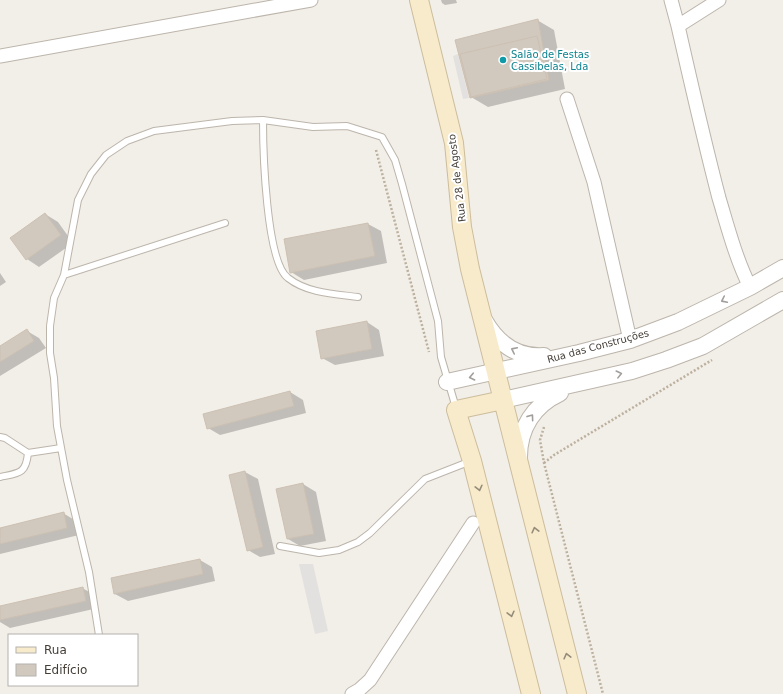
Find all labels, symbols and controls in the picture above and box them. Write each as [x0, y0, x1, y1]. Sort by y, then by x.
place label: Salão de Festas Cassibelas, Lda [511, 49, 589, 72]
marker: Salão de Festas Cassibelas, Lda [498, 55, 508, 65]
street label: Rua 28 de Agosto [446, 134, 468, 222]
one-way arrow [721, 295, 728, 302]
street label: Rua das Construções [546, 327, 650, 365]
one-way arrow [511, 347, 518, 355]
one-way arrow [616, 371, 623, 379]
one-way arrow [468, 373, 475, 381]
one-way arrow [526, 414, 533, 421]
one-way arrow [474, 484, 482, 491]
one-way arrow [531, 527, 540, 534]
one-way arrow [506, 610, 514, 617]
legend [8, 634, 138, 686]
text: Rua [44, 643, 67, 657]
one-way arrow [563, 653, 572, 660]
text: Edifício [44, 663, 87, 677]

